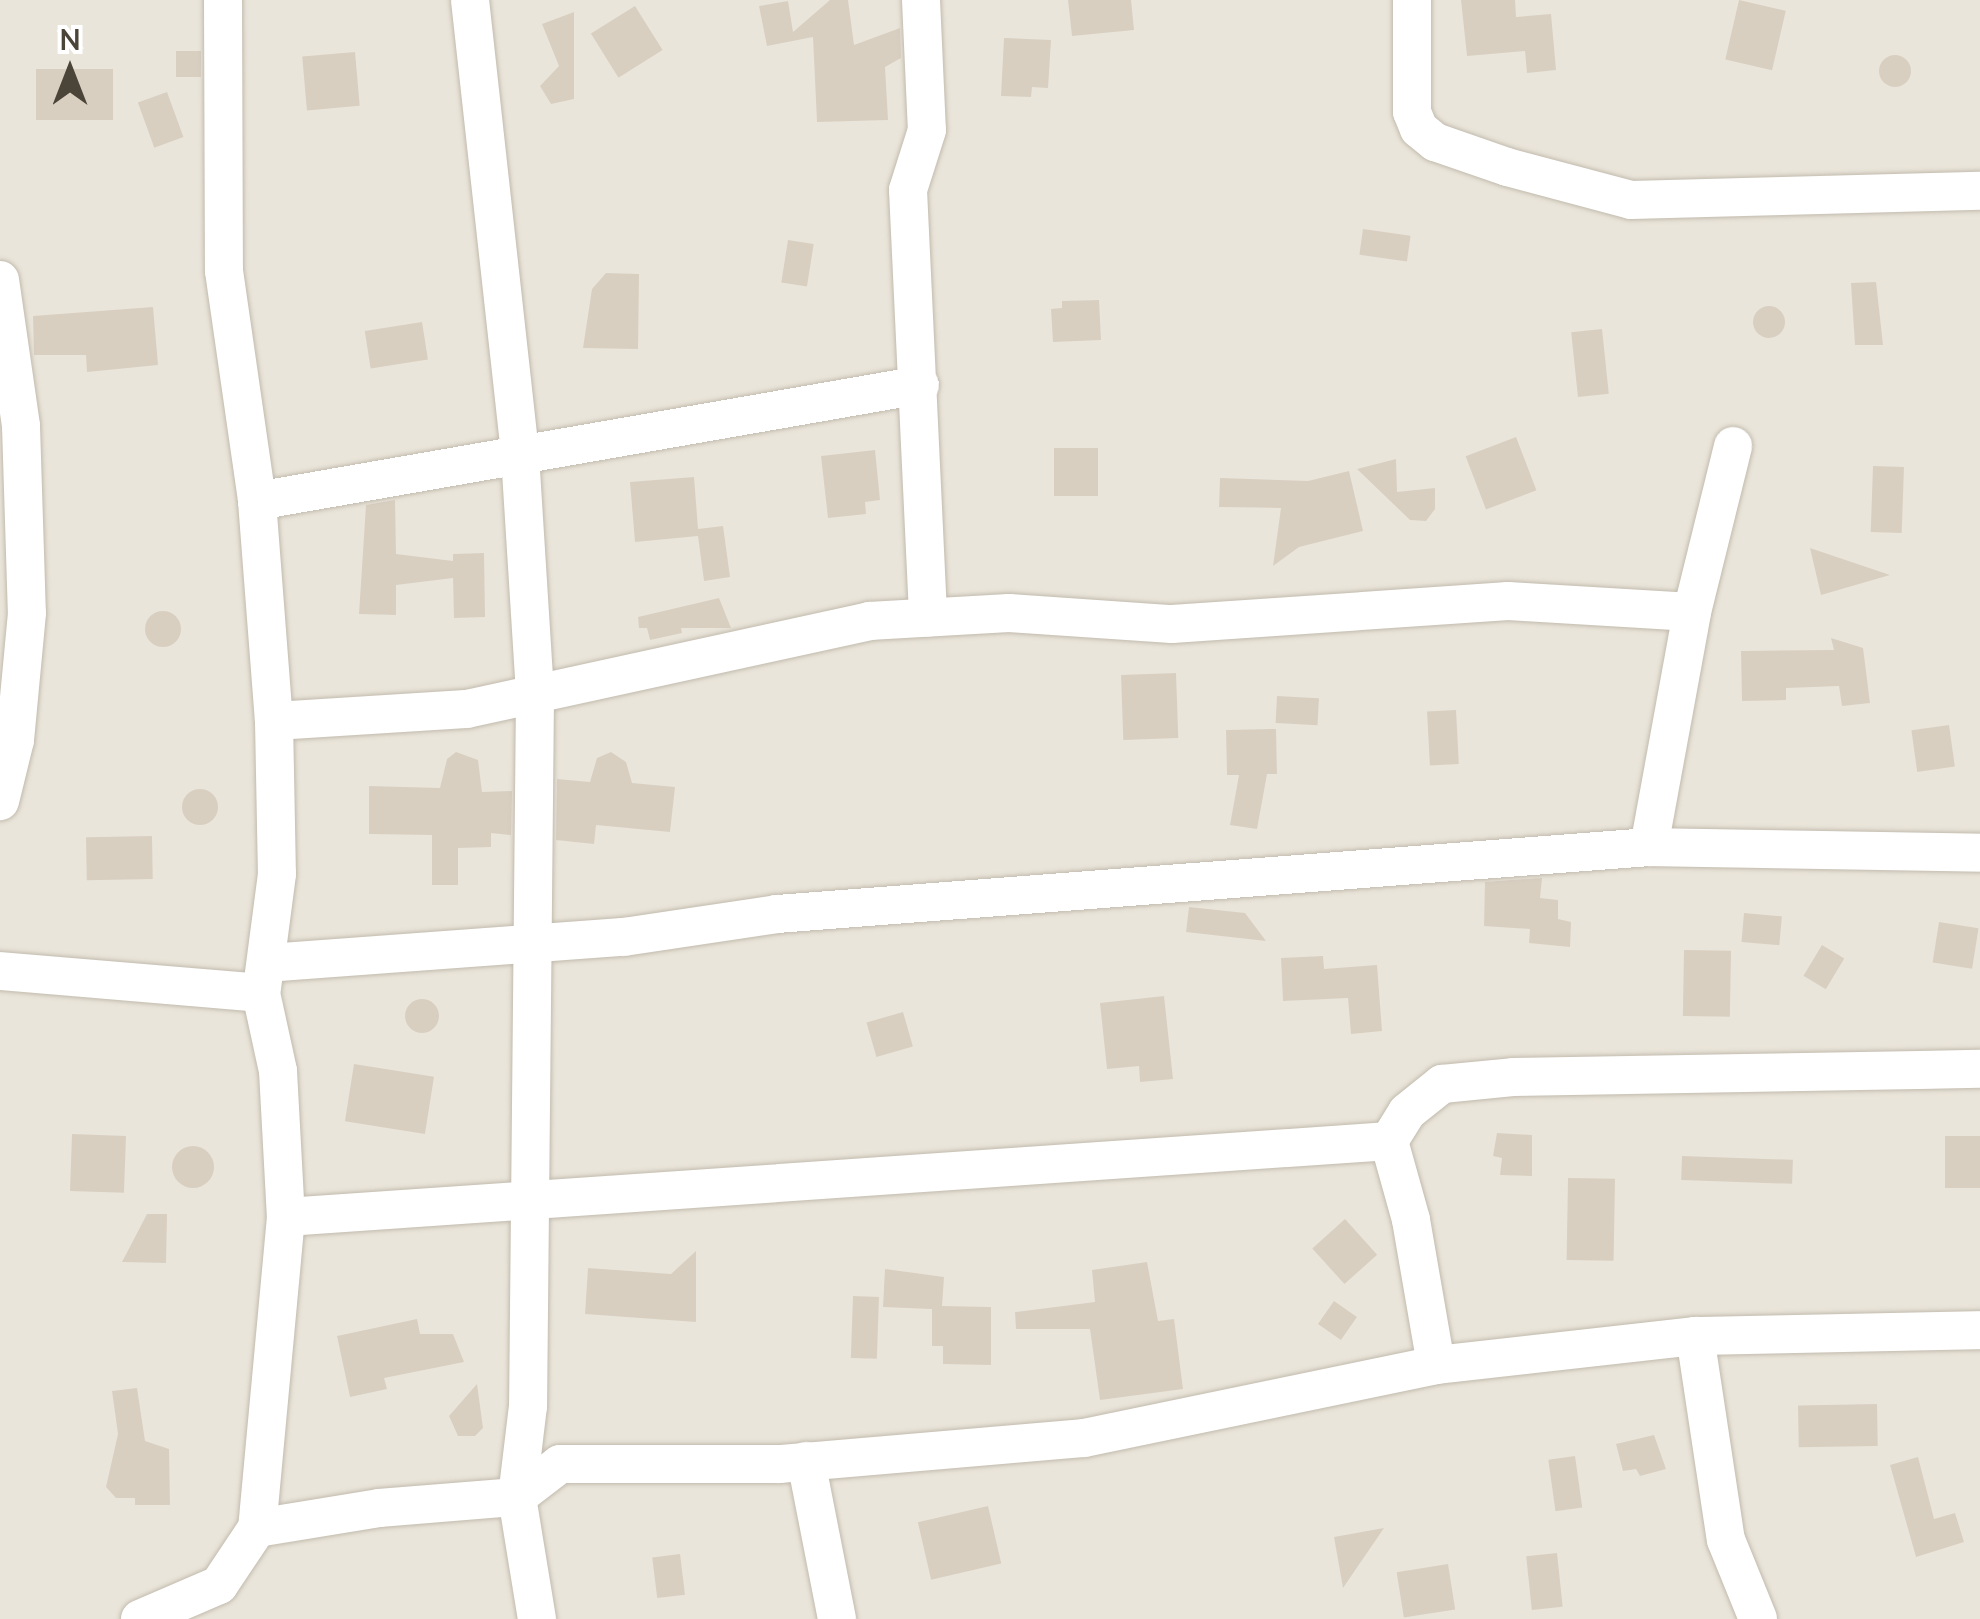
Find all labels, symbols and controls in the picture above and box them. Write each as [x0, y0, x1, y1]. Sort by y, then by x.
north arrow [20, 20, 120, 120]
text: N [59, 22, 81, 57]

